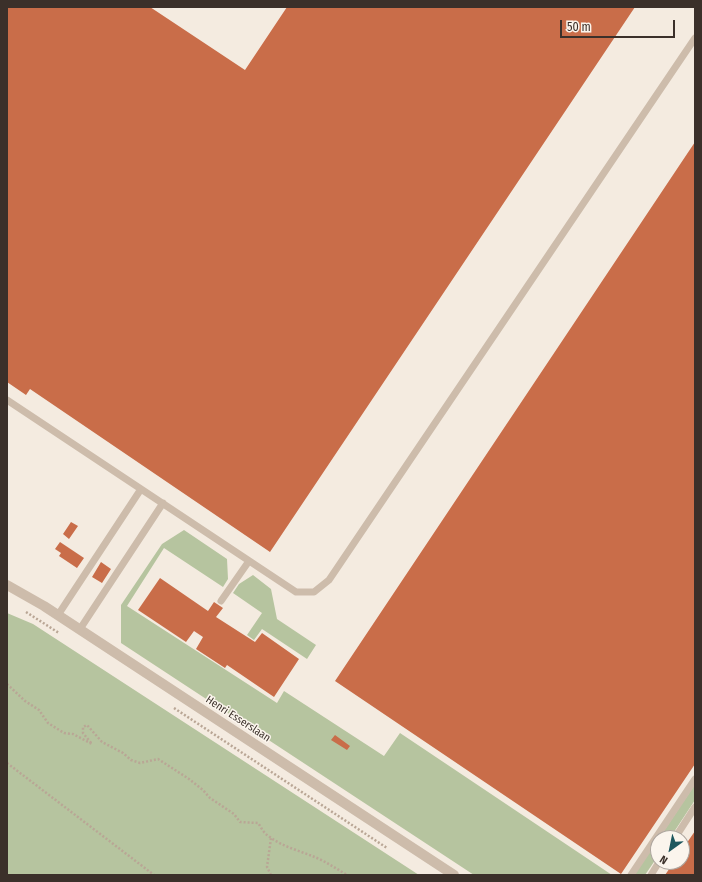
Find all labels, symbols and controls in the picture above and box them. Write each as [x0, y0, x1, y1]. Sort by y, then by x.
scale bar [562, 12, 677, 38]
text: 50 m [567, 20, 591, 34]
street label: Henri Esserslaan [203, 693, 273, 745]
north arrow [650, 830, 690, 870]
text: N [657, 852, 670, 867]

